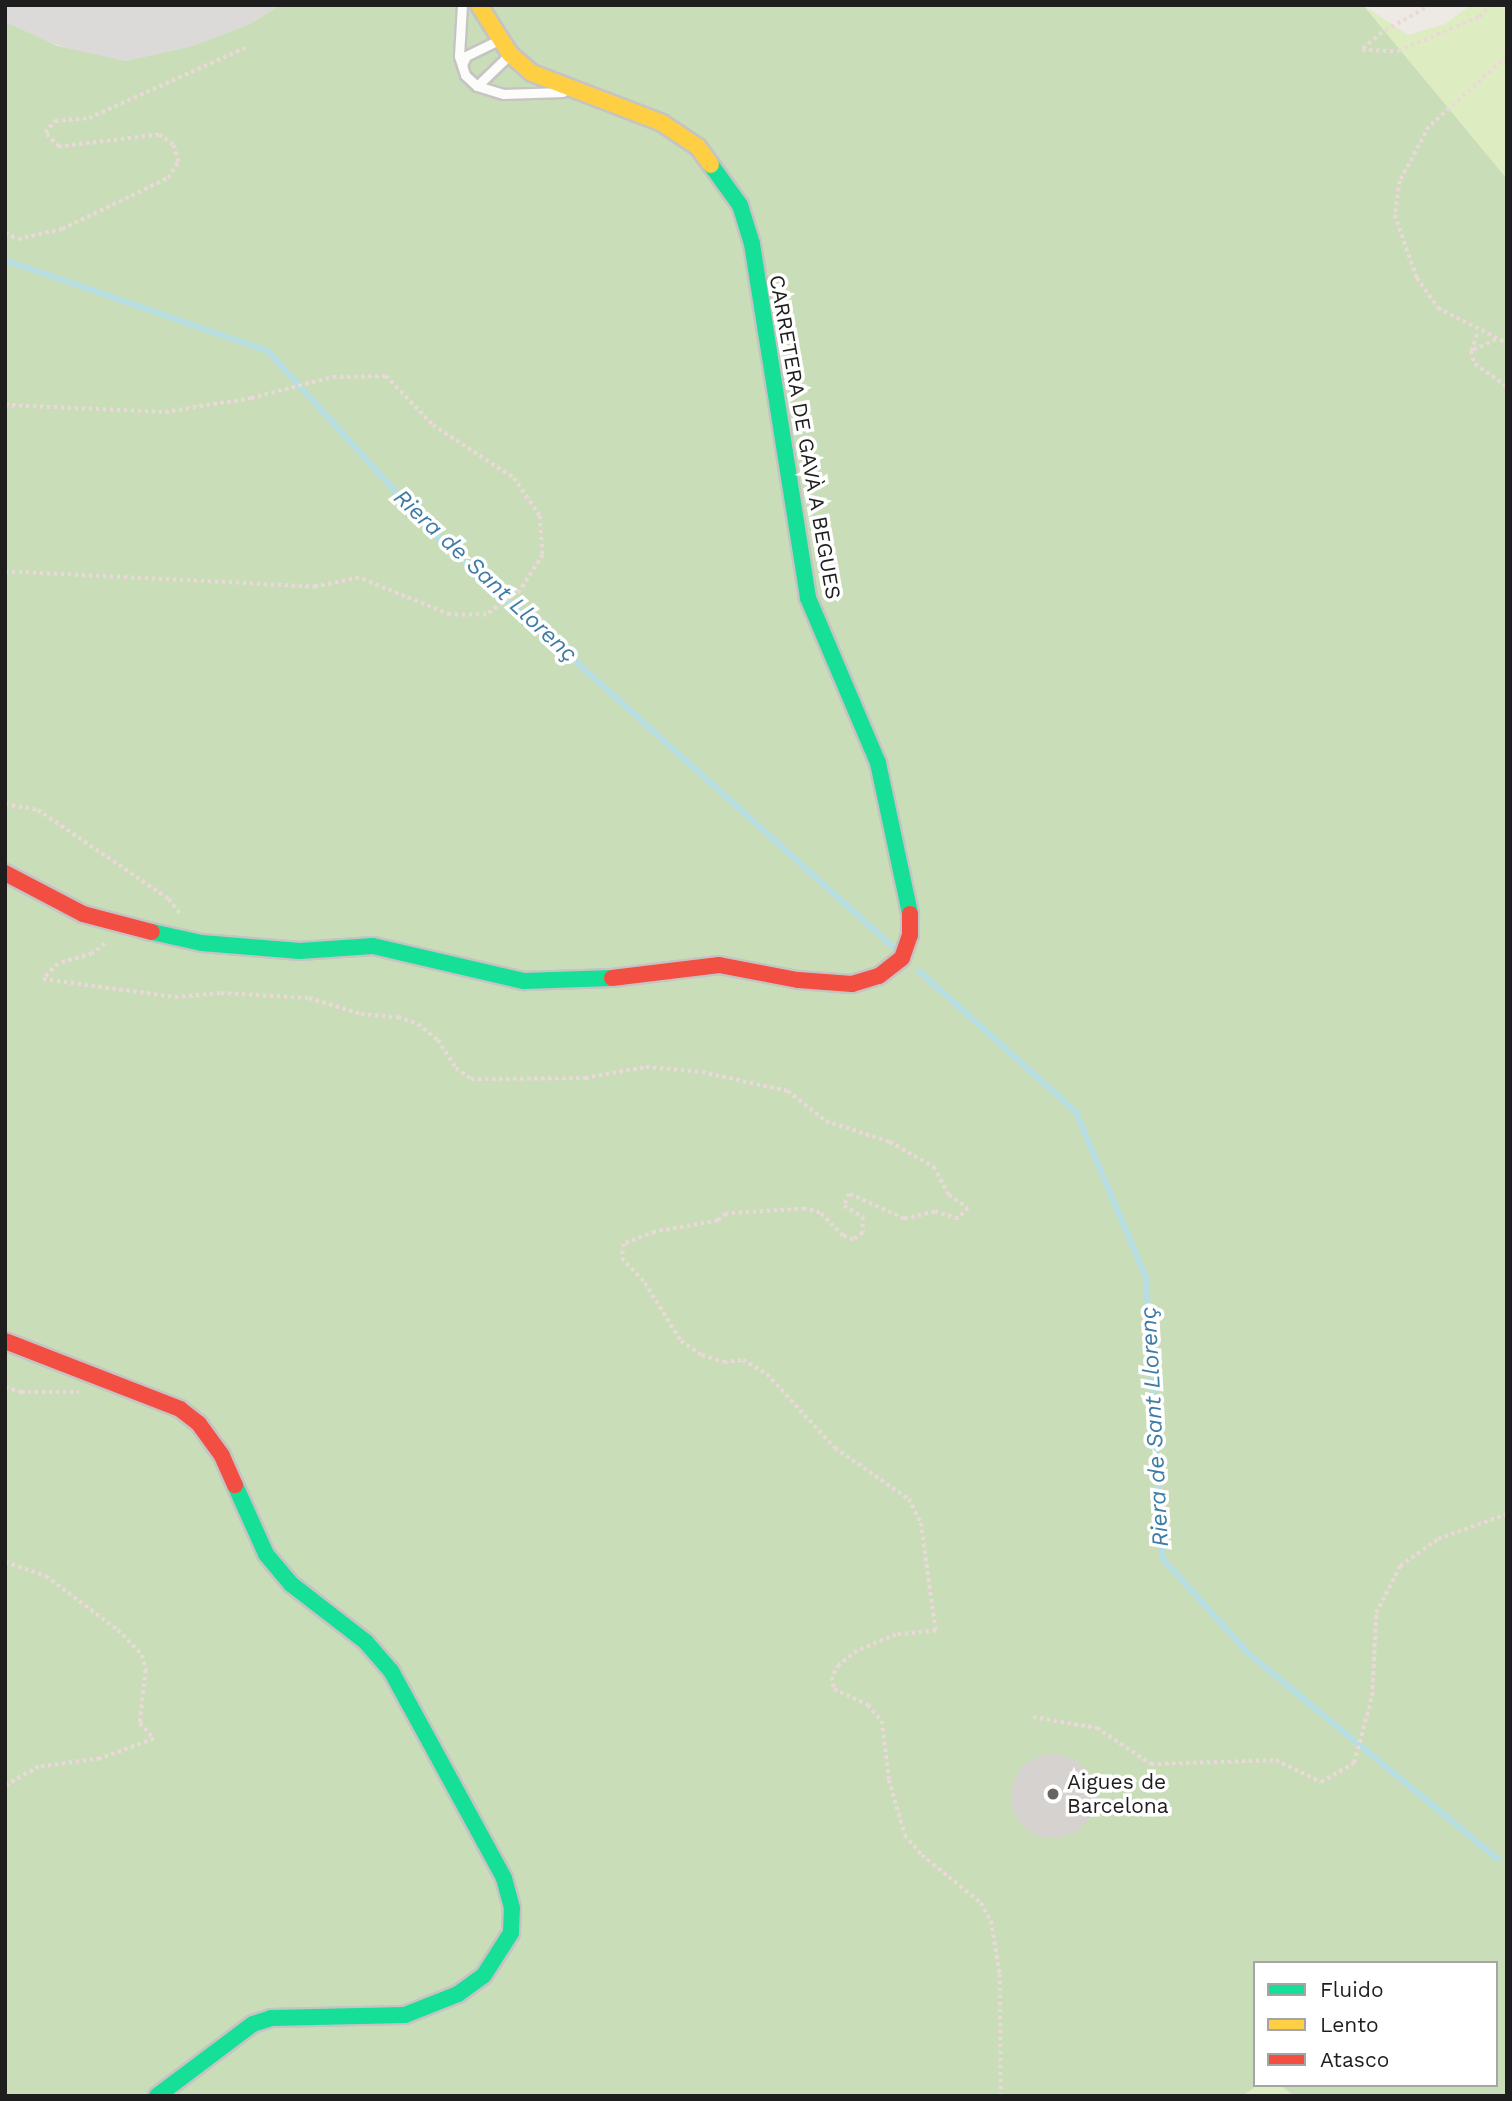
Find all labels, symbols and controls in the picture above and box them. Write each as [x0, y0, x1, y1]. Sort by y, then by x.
street label: CARRETERA DE GAVÀ A BEGUES [764, 271, 846, 603]
water label: Riera de Sant Llorenç [388, 484, 582, 668]
water label: Riera de Sant Llorenç [1135, 1306, 1175, 1548]
place label: Aigues de Barcelona [1067, 1769, 1169, 1819]
marker: Aigues de Barcelona [1045, 1786, 1061, 1802]
legend [1253, 1961, 1498, 2087]
text: Fluido [1320, 1977, 1384, 2002]
text: Lento [1320, 2012, 1379, 2037]
text: Atasco [1320, 2047, 1389, 2072]

